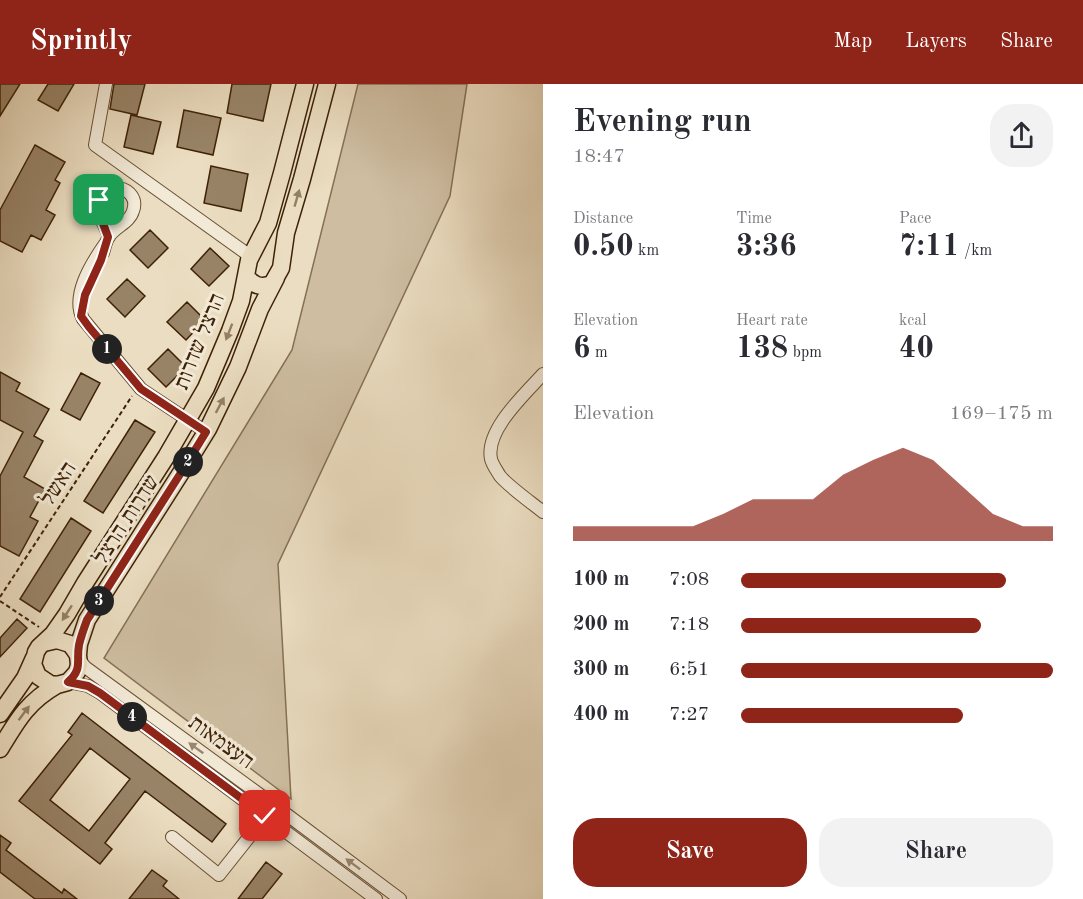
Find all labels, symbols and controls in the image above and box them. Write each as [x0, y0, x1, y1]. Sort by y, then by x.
text: Sprintly [30, 28, 132, 56]
text: Map [833, 31, 872, 52]
text: Layers [905, 31, 967, 52]
text: Share [1000, 31, 1053, 52]
button: share [990, 104, 1053, 167]
text: Evening run [573, 106, 752, 139]
text: 18:47 [573, 147, 625, 167]
pin [73, 174, 124, 225]
icon: arrive [82, 183, 115, 216]
one-way arrow [293, 189, 302, 207]
text: Distance [573, 211, 633, 227]
text: Time [736, 211, 772, 227]
text: Pace [899, 211, 931, 227]
text: 0.50 [573, 232, 634, 262]
text: 3:36 [736, 232, 797, 262]
text: 7:11 [899, 232, 960, 262]
text: km [634, 243, 659, 259]
text: /km [960, 243, 992, 259]
street label: הרצל שדרות [170, 290, 229, 393]
text: Elevation [573, 313, 638, 329]
text: Heart rate [736, 313, 808, 329]
text: kcal [899, 313, 927, 329]
one-way arrow [224, 323, 234, 341]
pin: 1 [92, 334, 122, 364]
text: 6 [573, 334, 590, 364]
text: 138 [736, 334, 788, 364]
text: 40 [899, 334, 934, 364]
text: 1 [102, 341, 112, 357]
text: m [590, 345, 608, 361]
text: bpm [788, 345, 822, 361]
one-way arrow [215, 396, 225, 414]
text: Elevation [573, 404, 654, 424]
text: 169–175 m [950, 404, 1053, 424]
pin: 2 [173, 447, 203, 477]
text: 2 [183, 454, 193, 470]
street label: האשל [36, 458, 81, 510]
street label: שדרות הרצל [89, 471, 164, 569]
text: 100 m [573, 570, 629, 590]
text: 7:08 [669, 570, 709, 590]
pin: 3 [84, 586, 114, 616]
text: 3 [94, 593, 104, 609]
one-way arrow [62, 605, 73, 621]
text: 200 m [573, 615, 629, 635]
text: 7:18 [669, 615, 709, 635]
text: 300 m [573, 660, 629, 680]
text: 6:51 [669, 660, 709, 680]
pin: 4 [117, 702, 147, 732]
one-way arrow [18, 705, 30, 721]
text: 400 m [573, 705, 629, 725]
text: 7:27 [669, 705, 709, 725]
text: 4 [127, 709, 137, 725]
street label: העצמאות [184, 712, 257, 773]
one-way arrow [189, 742, 205, 754]
pin [239, 790, 290, 841]
icon: check [248, 799, 281, 832]
button: Save [573, 818, 807, 887]
button: Share [819, 818, 1053, 887]
one-way arrow [346, 858, 362, 870]

